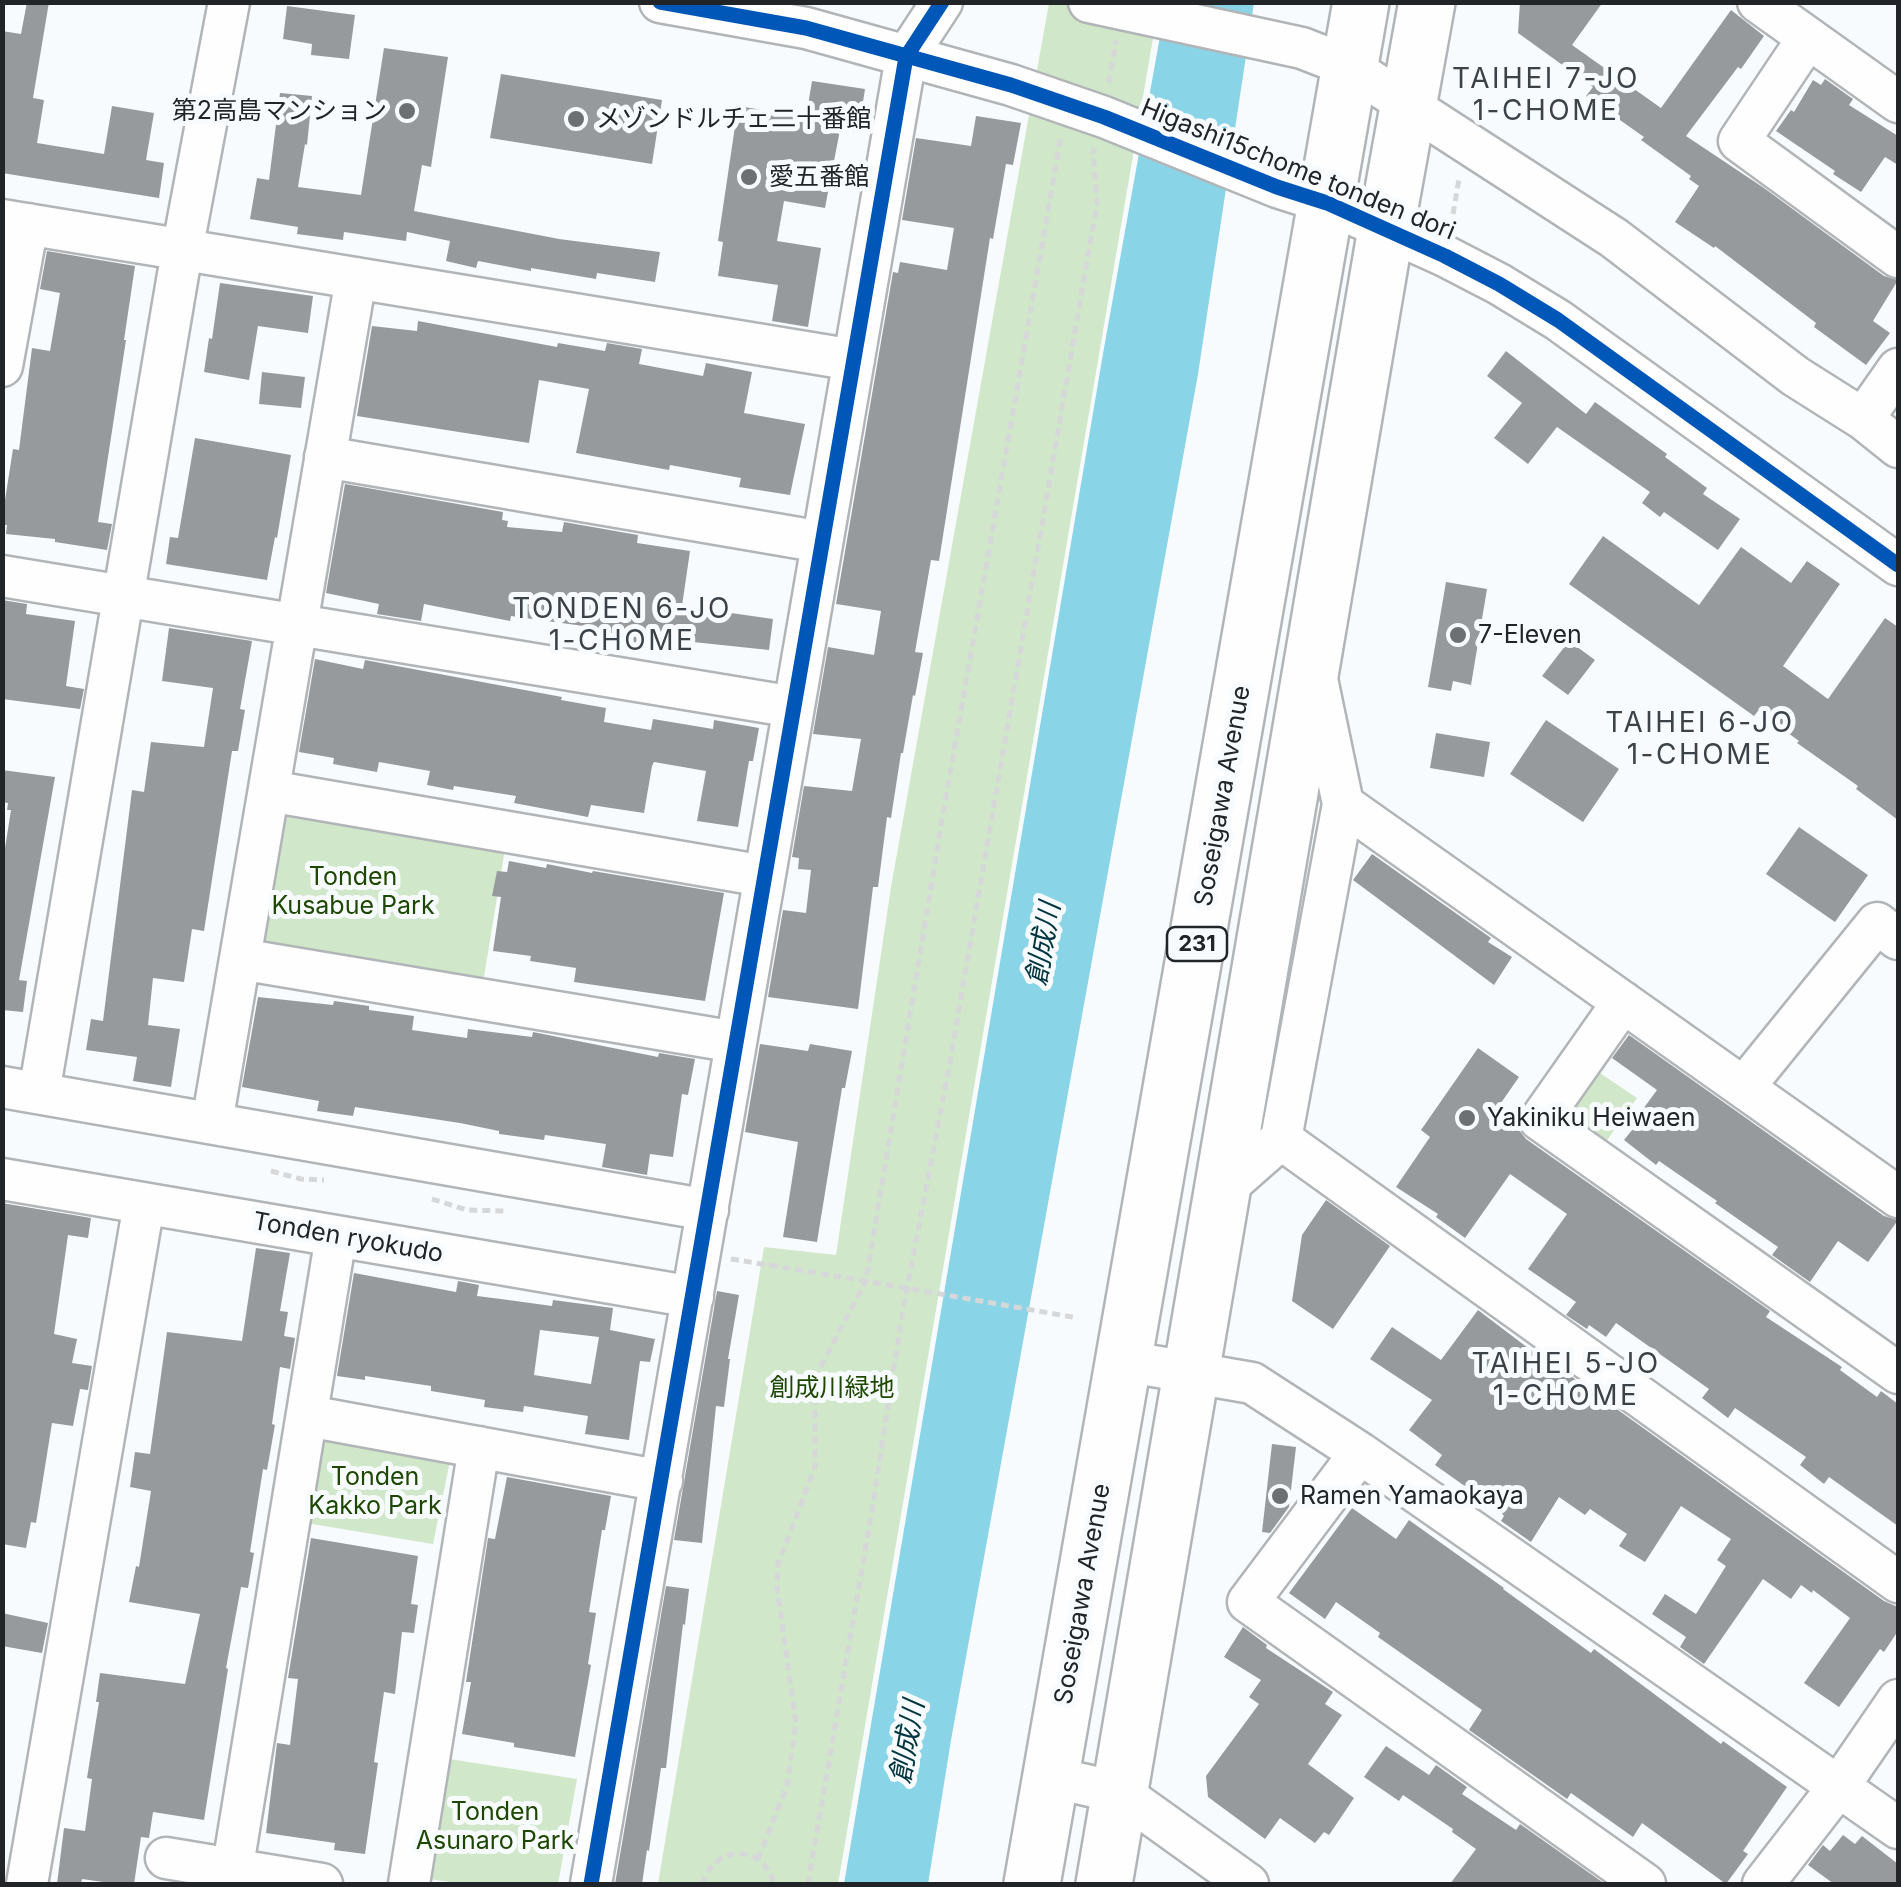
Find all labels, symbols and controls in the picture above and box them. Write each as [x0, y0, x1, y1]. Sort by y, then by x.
district label: TAIHEI 7-JO 1-CHOME [1452, 63, 1640, 129]
street label: Higashi15chome tonden dori [1136, 93, 1460, 247]
place label: 第2高島マンション [172, 96, 387, 126]
marker: 第2高島マンション [396, 100, 418, 122]
place label: メゾンドルチェ二十番館 [596, 104, 871, 134]
marker: メゾンドルチェ二十番館 [565, 108, 587, 130]
place label: 愛五番館 [769, 162, 869, 192]
marker: 愛五番館 [738, 166, 760, 188]
district label: TONDEN 6-JO 1-CHOME [512, 593, 732, 659]
place label: 7-Eleven [1478, 620, 1582, 650]
marker: 7-Eleven [1447, 624, 1469, 646]
street label: Soseigawa Avenue [1189, 683, 1257, 909]
district label: TAIHEI 6-JO 1-CHOME [1605, 707, 1795, 773]
park label: Tonden Kusabue Park [271, 862, 435, 921]
water label: 創成川 [1020, 900, 1068, 988]
road number: 231 [1167, 927, 1227, 961]
place label: Yakiniku Heiwaen [1487, 1103, 1695, 1133]
marker: Yakiniku Heiwaen [1456, 1107, 1478, 1129]
street label: Tonden ryokudo [250, 1206, 446, 1270]
district label: TAIHEI 5-JO 1-CHOME [1471, 1348, 1661, 1414]
park label: 創成川緑地 [770, 1373, 894, 1403]
park label: Tonden Kakko Park [308, 1462, 442, 1521]
street label: Soseigawa Avenue [1049, 1481, 1117, 1707]
place label: Ramen Yamaokaya [1300, 1481, 1524, 1511]
marker: Ramen Yamaokaya [1269, 1485, 1291, 1507]
water label: 創成川 [884, 1698, 932, 1786]
park label: Tonden Asunaro Park [416, 1797, 574, 1856]

